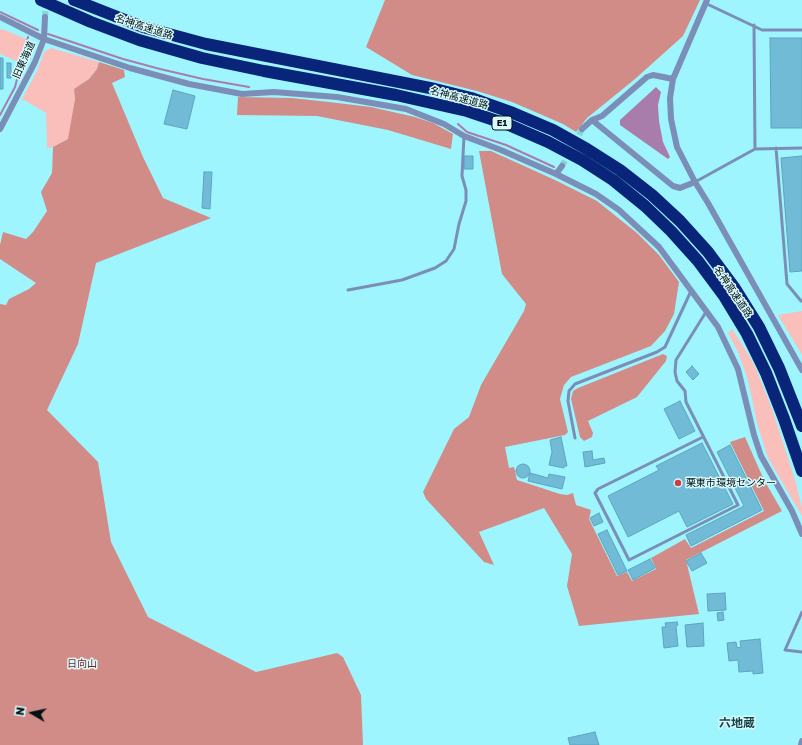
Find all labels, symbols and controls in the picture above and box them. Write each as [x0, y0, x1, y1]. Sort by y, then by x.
street label: 名神高速道路 [114, 12, 174, 42]
street label: 旧東海道 [10, 39, 38, 81]
street label: 名神高速道路 [428, 84, 490, 112]
road number: E1 [492, 116, 512, 130]
street label: 名神高速道路 [711, 264, 755, 320]
place label: 栗東市環境センター [686, 477, 776, 489]
marker: 栗東市環境センター [673, 478, 683, 488]
park label: 日向山 [67, 658, 97, 670]
north arrow [12, 693, 52, 733]
text: N [13, 706, 27, 716]
district label: 六地蔵 [719, 716, 755, 730]

